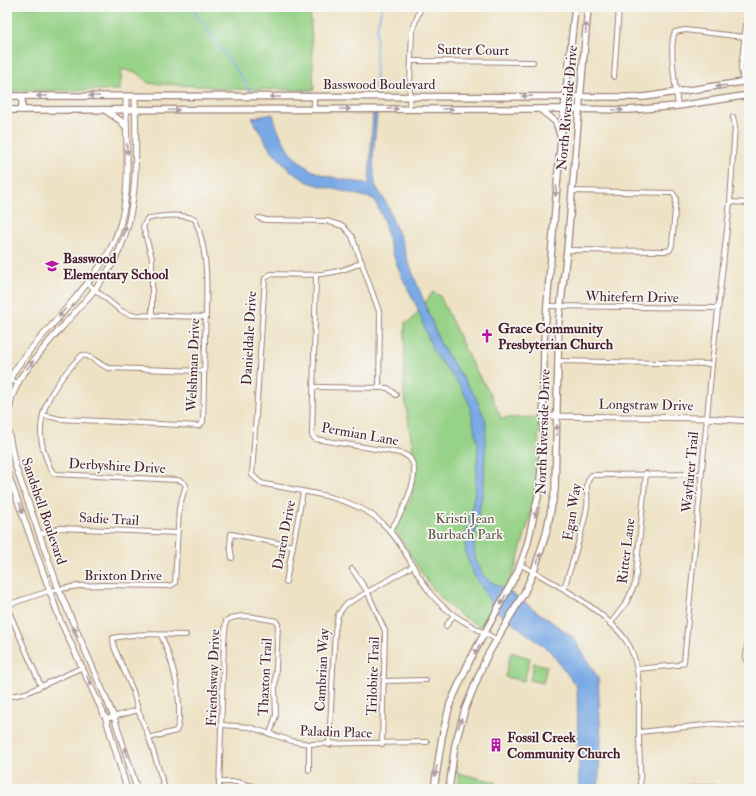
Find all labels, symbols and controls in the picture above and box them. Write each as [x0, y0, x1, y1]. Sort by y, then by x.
one-way arrow [583, 22, 590, 34]
street label: Sutter Court [437, 41, 510, 59]
street label: North Riverside Drive [553, 44, 581, 171]
street label: Basswood Boulevard [323, 76, 435, 93]
one-way arrow [715, 83, 727, 89]
one-way arrow [35, 93, 48, 99]
one-way arrow [87, 93, 100, 99]
one-way arrow [269, 93, 281, 100]
one-way arrow [520, 93, 533, 99]
one-way arrow [339, 106, 352, 112]
one-way arrow [387, 106, 400, 112]
one-way arrow [442, 106, 455, 112]
one-way arrow [168, 107, 181, 113]
one-way arrow [612, 107, 625, 113]
one-way arrow [124, 143, 130, 156]
one-way arrow [553, 185, 559, 197]
one-way arrow [123, 224, 129, 237]
place label: Basswood Elementary School [63, 250, 169, 284]
school or university icon: Basswood Elementary School [44, 258, 60, 274]
street label: Whitefern Drive [584, 288, 679, 306]
street label: Danieldale Drive [238, 290, 260, 386]
one-way arrow [58, 308, 67, 318]
street label: Welshman Drive [183, 318, 203, 413]
place label: Grace Community Presbyterian Church [498, 320, 614, 354]
church icon: Grace Community Presbyterian Church [479, 328, 495, 344]
one-way arrow [26, 360, 35, 371]
street label: North Riverside Drive [532, 369, 554, 495]
street label: Longstraw Drive [598, 396, 694, 414]
street label: Permian Lane [320, 419, 400, 449]
one-way arrow [553, 424, 560, 436]
street label: Wayfarer Trail [678, 430, 703, 514]
street label: Sandshell Boulevard [18, 455, 70, 567]
street label: Derbyshire Drive [68, 455, 166, 478]
street label: Egan Way [559, 481, 586, 542]
street label: Daren Drive [269, 499, 299, 571]
one-way arrow [18, 502, 24, 514]
one-way arrow [532, 506, 538, 518]
street label: Sadie Trail [79, 509, 140, 529]
park label: Kristi Jean Burbach Park [427, 510, 503, 543]
street label: Ritter Lane [614, 517, 638, 585]
one-way arrow [536, 551, 542, 563]
street label: Brixton Drive [84, 567, 162, 584]
one-way arrow [500, 595, 506, 606]
one-way arrow [73, 626, 79, 637]
street label: Cambrian Way [311, 627, 334, 712]
street label: Friendsway Drive [203, 629, 224, 727]
street label: Trilobite Trail [363, 636, 383, 716]
street label: Thaxton Trail [254, 637, 276, 717]
one-way arrow [473, 643, 480, 655]
one-way arrow [86, 675, 92, 686]
one-way arrow [457, 717, 463, 729]
street label: Paladin Place [299, 722, 373, 742]
place label: Fossil Creek Community Church [507, 729, 621, 763]
building icon: Fossil Creek Community Church [488, 737, 504, 753]
one-way arrow [123, 745, 129, 757]
one-way arrow [433, 765, 439, 777]

